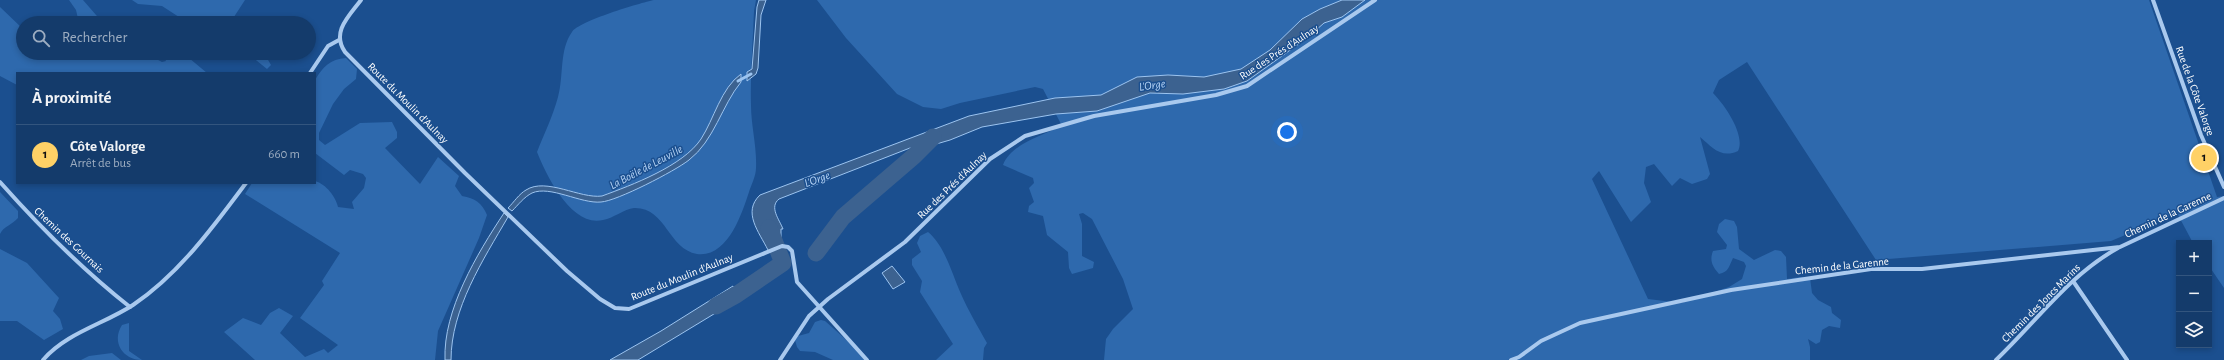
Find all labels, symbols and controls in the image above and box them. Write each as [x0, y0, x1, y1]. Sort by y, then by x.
search box [16, 16, 316, 60]
street label: Rue des Prés d'Aulnay [1238, 22, 1321, 82]
icon: search [30, 27, 52, 49]
text: Rechercher [62, 30, 127, 45]
street label: Rue de la Côte Valorge [2174, 45, 2216, 137]
street label: Route du Moulin d'Aulnay [366, 61, 451, 146]
water label: L'Orge [1138, 77, 1166, 93]
text: À proximité [32, 89, 112, 106]
your location [1277, 122, 1297, 142]
text: Côte Valorge [70, 139, 145, 154]
water label: La Boële de Leuville [607, 143, 685, 191]
pin: 1 [2191, 143, 2217, 173]
text: 1 [43, 148, 47, 161]
text: 660 m [268, 148, 300, 161]
street label: Rue des Prés d'Aulnay [915, 149, 989, 221]
text: Arrêt de bus [70, 157, 131, 170]
water label: L'Orge [803, 169, 832, 189]
street label: Chemin de la Garenne [2123, 190, 2213, 240]
street label: Chemin des Gournais [32, 205, 106, 275]
map controls [2176, 240, 2212, 348]
button: + [2176, 240, 2212, 276]
street label: Route du Moulin d'Aulnay [629, 251, 735, 303]
street label: Chemin de la Garenne [1795, 256, 1889, 276]
street label: Chemin des Joncs Marins [2000, 262, 2082, 344]
button: − [2176, 276, 2212, 312]
button: layers [2176, 312, 2212, 348]

